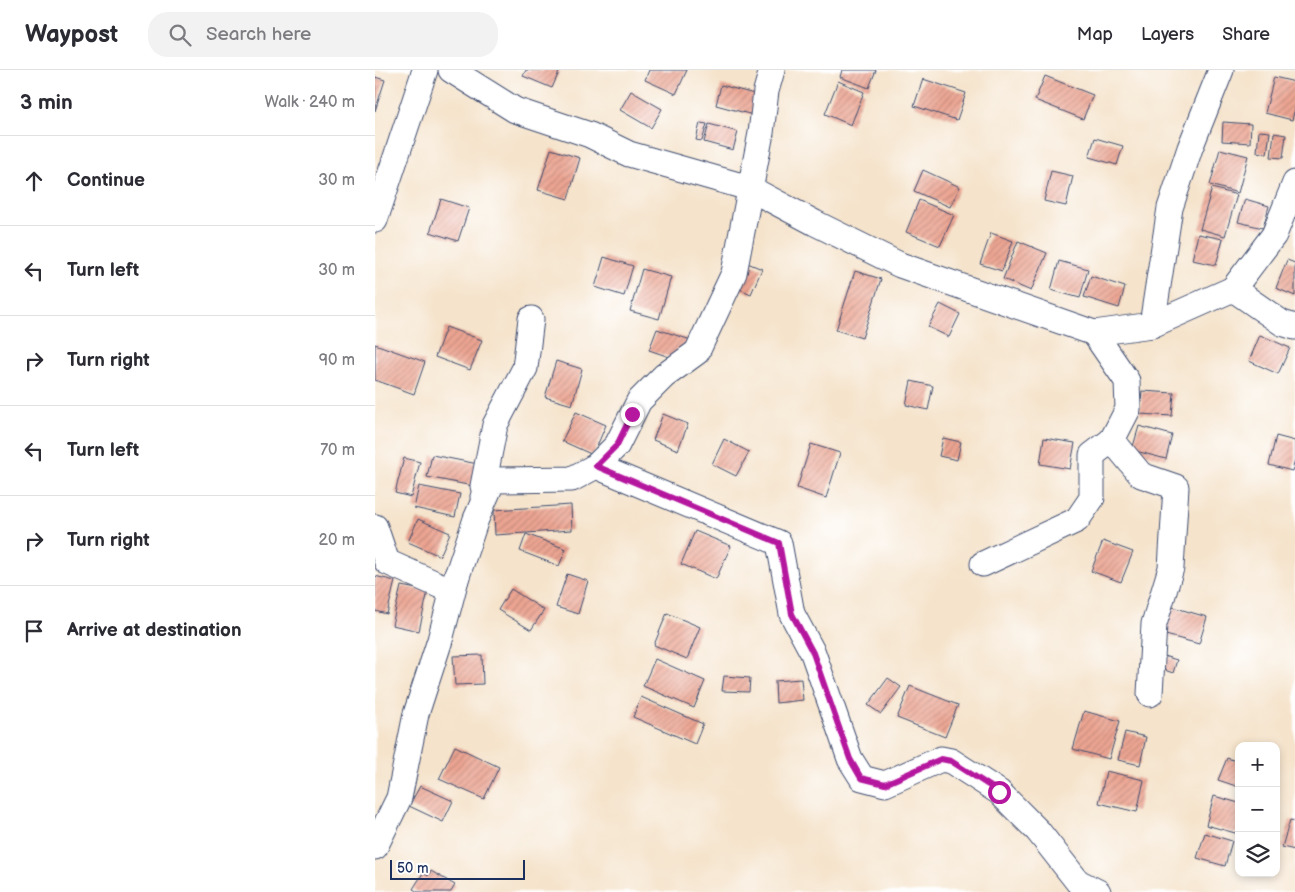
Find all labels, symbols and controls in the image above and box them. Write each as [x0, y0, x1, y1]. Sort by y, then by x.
search box [148, 12, 498, 57]
text: Waypost [25, 20, 118, 49]
icon: search [166, 21, 194, 49]
text: Search here [206, 23, 311, 46]
text: Map [1077, 24, 1113, 45]
text: Layers [1141, 24, 1194, 45]
text: Share [1222, 24, 1270, 45]
text: 3 min [20, 90, 73, 115]
text: Walk · 240 m [265, 93, 355, 112]
icon: ahead [20, 167, 48, 195]
text: Continue [67, 169, 145, 192]
text: 30 m [318, 171, 355, 190]
icon: left [20, 257, 48, 285]
text: Turn left [67, 259, 139, 282]
text: 30 m [318, 261, 355, 280]
icon: right [20, 347, 48, 375]
text: Turn right [67, 349, 150, 372]
text: 90 m [319, 351, 355, 370]
route end [621, 403, 644, 426]
icon: left [20, 437, 48, 465]
text: Turn left [67, 439, 139, 462]
text: 70 m [320, 441, 355, 460]
icon: right [20, 527, 48, 555]
text: Turn right [67, 529, 150, 552]
text: 20 m [319, 531, 355, 550]
icon: arrive [20, 617, 48, 645]
text: Arrive at destination [67, 619, 242, 642]
map controls [1235, 742, 1280, 877]
button: + [1235, 742, 1280, 787]
route start [988, 781, 1011, 804]
button: − [1235, 787, 1280, 832]
button: layers [1235, 832, 1280, 877]
scale bar [390, 857, 525, 880]
text: 50 m [397, 860, 429, 877]

